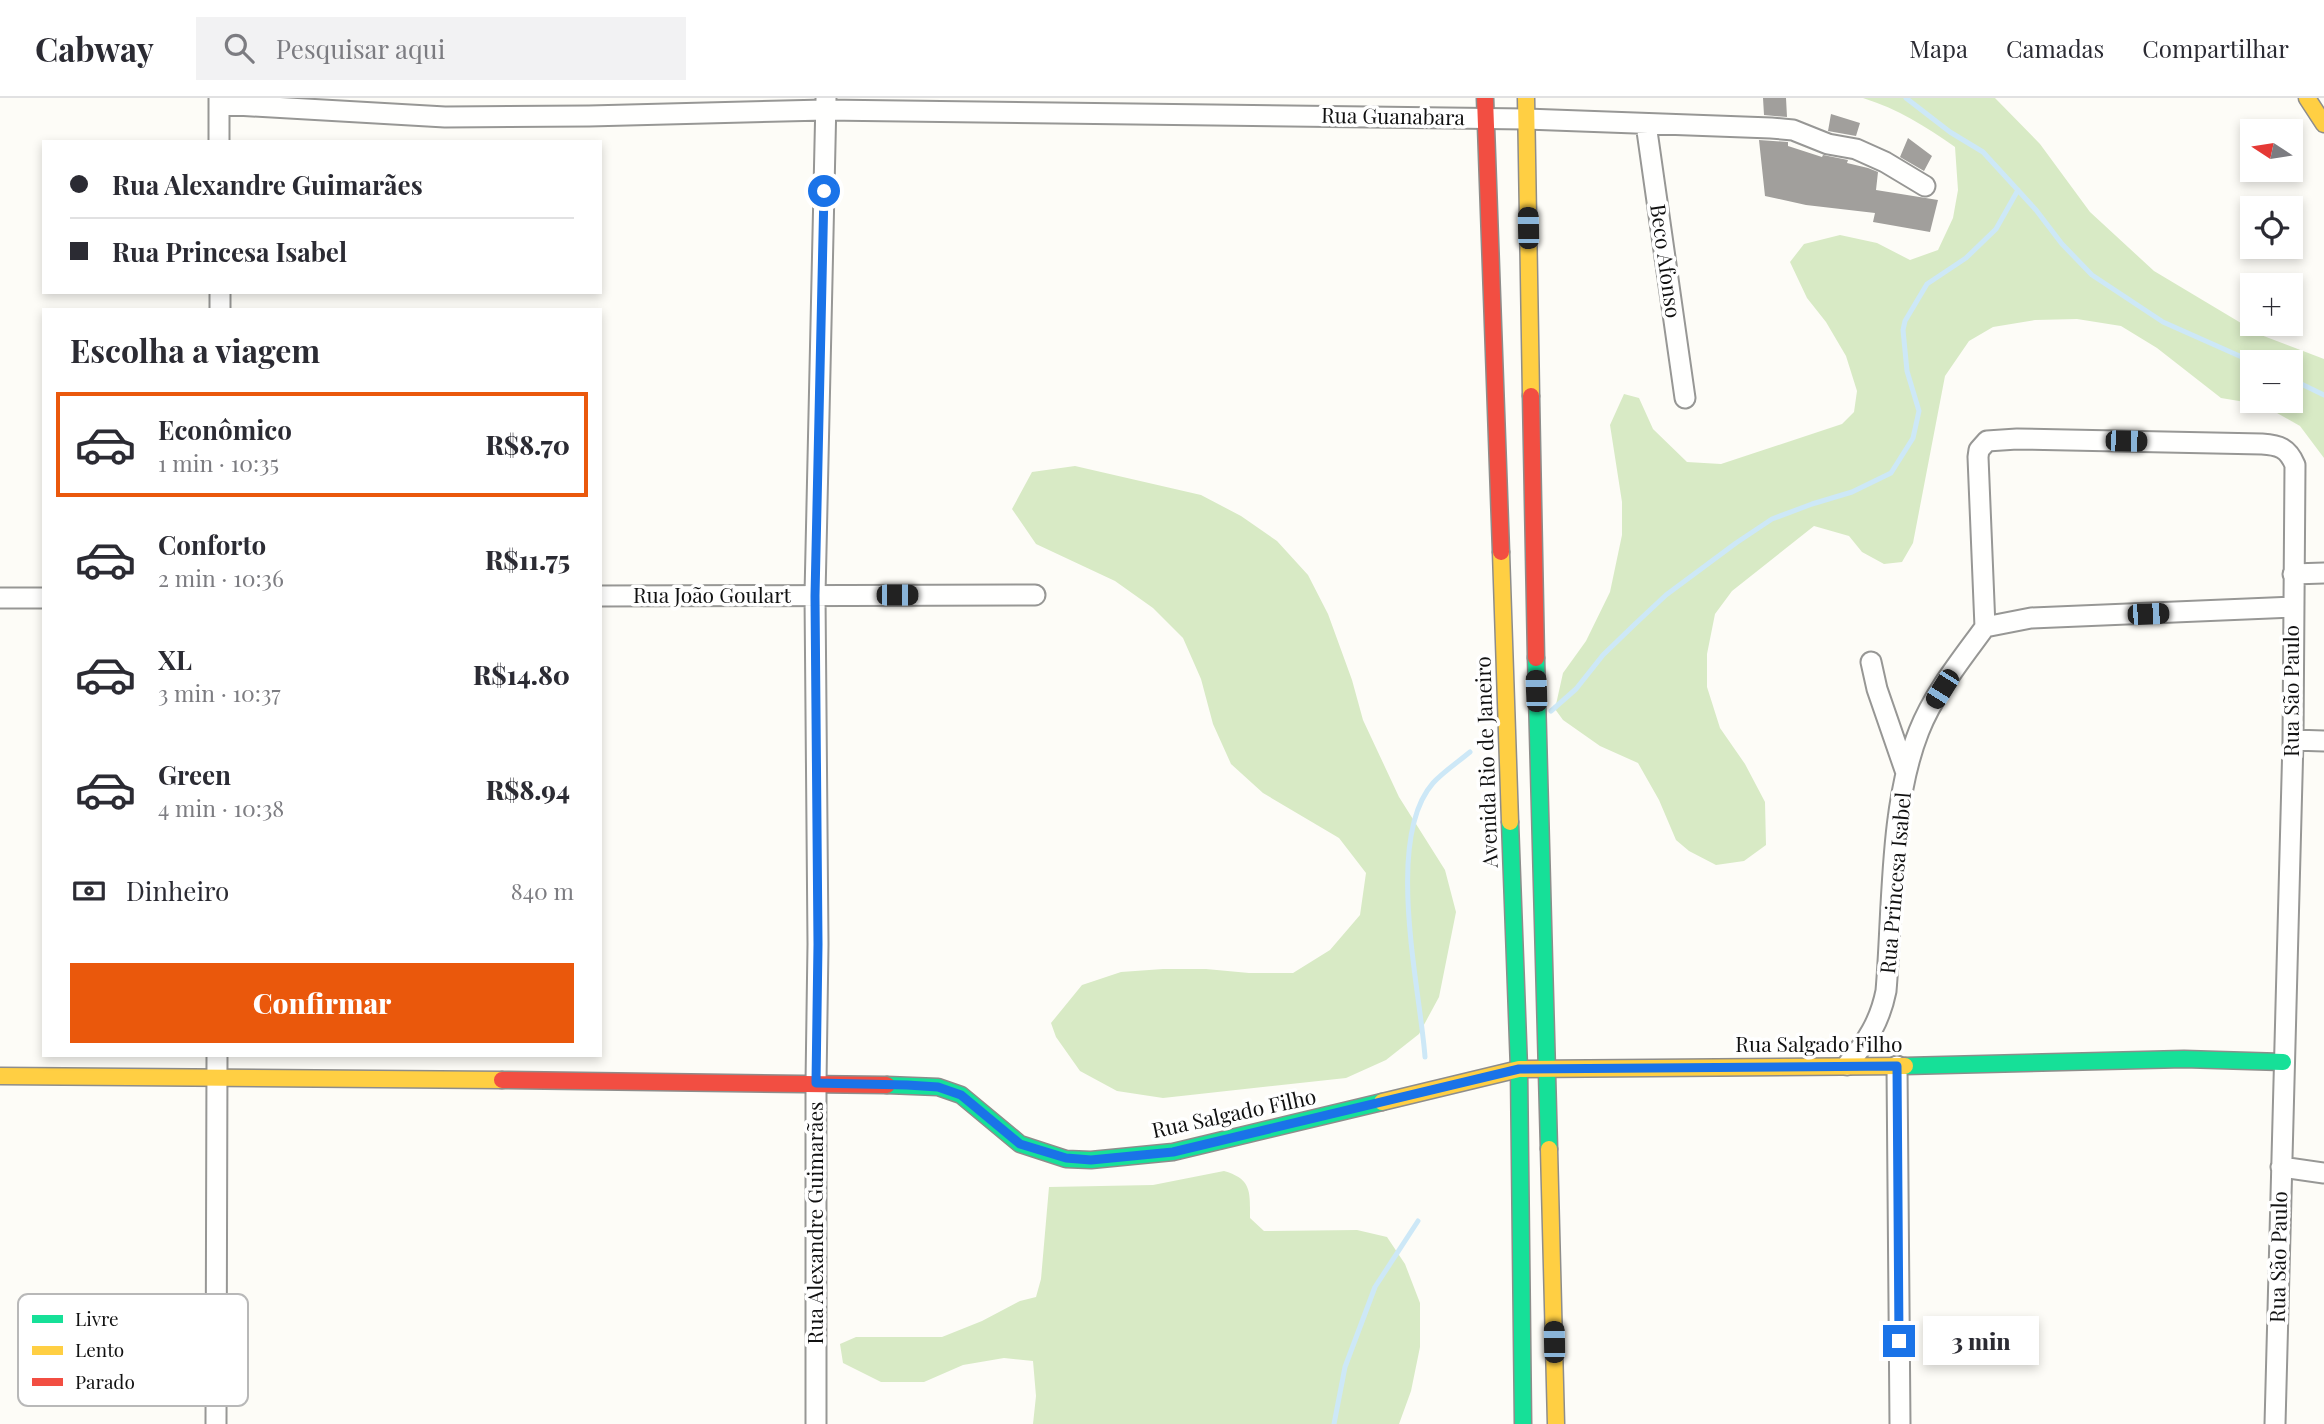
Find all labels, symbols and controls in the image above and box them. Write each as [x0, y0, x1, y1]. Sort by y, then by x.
search box [196, 17, 686, 80]
text: Cabway [35, 26, 154, 70]
icon: search [220, 29, 258, 67]
text: Pesquisar aqui [276, 31, 445, 66]
text: Mapa [1909, 32, 1968, 64]
text: Camadas [2006, 32, 2104, 64]
text: Compartilhar [2142, 32, 2289, 64]
street label: Rua Guanabara [1321, 100, 1466, 130]
north arrow [2240, 119, 2303, 182]
map controls [2240, 119, 2303, 413]
text: Rua Alexandre Guimarães [112, 167, 423, 202]
route start [808, 175, 840, 207]
button: locate [2240, 196, 2303, 259]
street label: Beco Afonso [1645, 202, 1689, 319]
car [1518, 207, 1539, 249]
text: Rua Princesa Isabel [112, 234, 347, 269]
button: + [2240, 273, 2303, 336]
text: Escolha a viagem [70, 328, 320, 371]
button: − [2240, 350, 2303, 413]
text: Econômico [158, 412, 292, 447]
icon: car [74, 413, 137, 476]
text: R$8.70 [485, 427, 570, 462]
car [2105, 430, 2148, 452]
text: 1 min · 10:35 [158, 447, 279, 478]
text: Conforto [158, 527, 266, 562]
icon: car [74, 528, 137, 591]
text: R$11.75 [485, 542, 570, 577]
text: 2 min · 10:36 [158, 562, 284, 593]
street label: Rua João Goulart [633, 580, 792, 608]
car [877, 585, 919, 606]
car [2127, 603, 2170, 625]
street label: Rua São Paulo [2276, 625, 2304, 757]
text: XL [158, 642, 192, 677]
icon: car [74, 643, 137, 706]
street label: Avenida Rio de Janeiro [1467, 656, 1503, 869]
text: R$14.80 [473, 657, 570, 692]
car [1922, 666, 1963, 712]
car [1525, 670, 1548, 712]
text: 3 min · 10:37 [158, 677, 281, 708]
text: Green [158, 757, 231, 792]
icon: car [74, 758, 137, 821]
text: R$8.94 [486, 772, 570, 807]
street label: Rua Princesa Isabel [1872, 791, 1916, 975]
text: 4 min · 10:38 [158, 792, 284, 823]
icon: cash [70, 872, 108, 910]
text: Dinheiro [126, 873, 229, 908]
text: 840 m [511, 875, 574, 906]
button: Confirmar [70, 963, 574, 1043]
street label: Rua Salgado Filho [1735, 1029, 1903, 1057]
street label: Rua Salgado Filho [1149, 1081, 1318, 1143]
street label: Rua Alexandre Guimarães [800, 1102, 828, 1344]
street label: Rua São Paulo [2262, 1191, 2292, 1323]
legend [18, 1294, 248, 1406]
text: Livre [75, 1305, 119, 1331]
callout: 3 min [1924, 1316, 2039, 1366]
car [1544, 1321, 1565, 1363]
route end [1883, 1325, 1915, 1357]
text: 3 min [1951, 1325, 2011, 1356]
text: Lento [75, 1336, 124, 1362]
text: Parado [75, 1368, 135, 1394]

